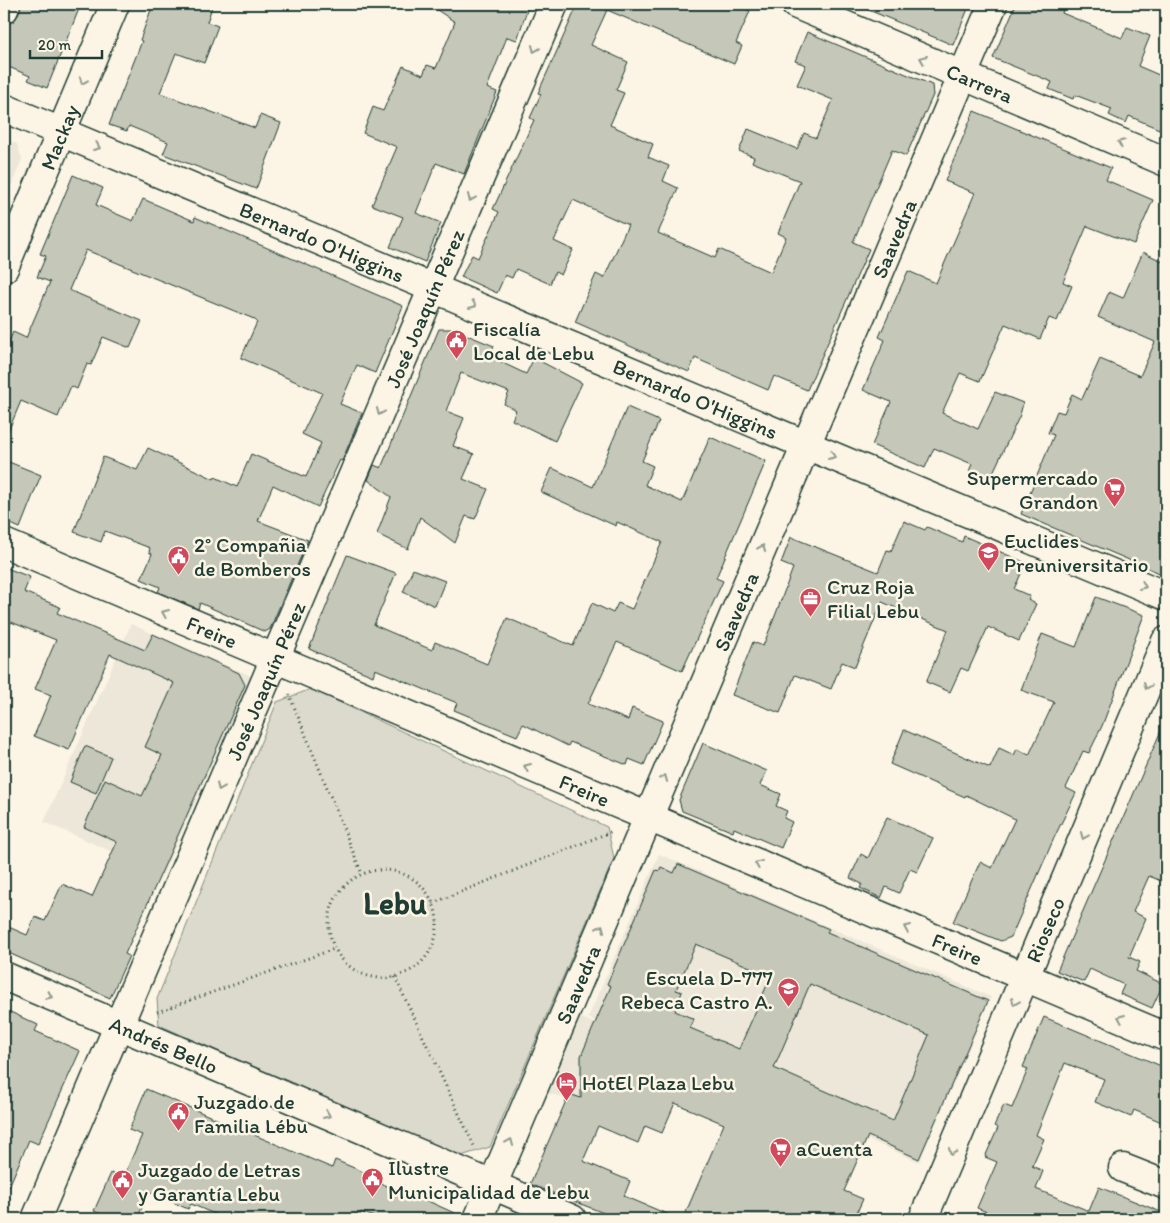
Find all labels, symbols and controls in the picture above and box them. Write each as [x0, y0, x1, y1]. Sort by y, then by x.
scale bar [30, 28, 102, 60]
text: 20 m [38, 36, 72, 54]
one-way arrow [531, 44, 541, 53]
one-way arrow [919, 55, 928, 66]
street label: Carrera [943, 58, 1017, 108]
one-way arrow [78, 76, 89, 85]
street label: Mackay [34, 101, 84, 173]
one-way arrow [1117, 139, 1126, 149]
one-way arrow [92, 140, 101, 151]
one-way arrow [467, 193, 478, 202]
street label: Saavedra [866, 195, 921, 282]
street label: Bernardo O'Higgins [236, 196, 408, 287]
street label: José Joaquín Pérez [379, 225, 469, 391]
one-way arrow [468, 298, 477, 309]
place label: Fiscalía Local de Lebu [473, 316, 595, 365]
public building icon: Fiscalía Local de Lebu [445, 328, 469, 359]
street label: Bernardo O'Higgins [609, 353, 782, 444]
one-way arrow [376, 407, 387, 416]
one-way arrow [827, 449, 836, 460]
place label: Supermercado Grandon [967, 465, 1098, 514]
supermarket icon: Supermercado Grandon [1102, 477, 1126, 508]
place label: Euclides Preuniversitario [1004, 528, 1148, 577]
place label: 2° Compañia de Bomberos [194, 532, 311, 581]
school or university icon: Euclides Preuniversitario [976, 540, 1000, 571]
public building icon: 2° Compañia de Bomberos [166, 544, 190, 575]
one-way arrow [756, 544, 767, 553]
street label: Saavedra [708, 568, 763, 655]
place label: Cruz Roja Filial Lebu [827, 574, 919, 623]
one-way arrow [1139, 581, 1147, 591]
office icon: Cruz Roja Filial Lebu [799, 586, 823, 617]
street label: José Joaquín Pérez [221, 597, 310, 764]
one-way arrow [161, 608, 170, 619]
street label: Freire [183, 610, 241, 653]
one-way arrow [1143, 681, 1154, 690]
one-way arrow [523, 762, 532, 773]
street label: Freire [556, 768, 614, 812]
one-way arrow [659, 775, 669, 783]
one-way arrow [216, 782, 227, 791]
one-way arrow [1080, 831, 1091, 840]
one-way arrow [754, 860, 763, 871]
district label: Lebu [363, 885, 427, 922]
street label: Rioseco [1020, 893, 1070, 966]
one-way arrow [903, 923, 912, 934]
one-way arrow [595, 924, 605, 933]
street label: Freire [928, 927, 986, 970]
street label: Saavedra [550, 941, 605, 1028]
place label: Escuela D-777 Rebeca Castro A. [621, 965, 773, 1014]
school or university icon: Escuela D-777 Rebeca Castro A. [777, 977, 801, 1008]
one-way arrow [44, 989, 53, 1000]
one-way arrow [1010, 997, 1021, 1006]
street label: Andrés Bello [106, 1010, 222, 1079]
one-way arrow [1117, 1014, 1126, 1025]
hotel icon: HotEl Plaza Lebu [554, 1070, 578, 1101]
place label: HotEl Plaza Lebu [582, 1070, 735, 1095]
place label: Juzgado de Familia Lébu [194, 1089, 308, 1138]
public building icon: Juzgado de Familia Lébu [166, 1101, 190, 1132]
one-way arrow [322, 1108, 331, 1119]
supermarket icon: aCuenta [768, 1136, 792, 1167]
place label: aCuenta [796, 1136, 873, 1161]
one-way arrow [504, 1138, 515, 1147]
one-way arrow [947, 1147, 958, 1156]
place label: Ilustre Municipalidad de Lebu [388, 1155, 590, 1204]
place label: Juzgado de Letras y Garantía Lebu [138, 1157, 301, 1206]
public building icon: Ilustre Municipalidad de Lebu [360, 1167, 384, 1198]
public building icon: Juzgado de Letras y Garantía Lebu [110, 1169, 134, 1200]

